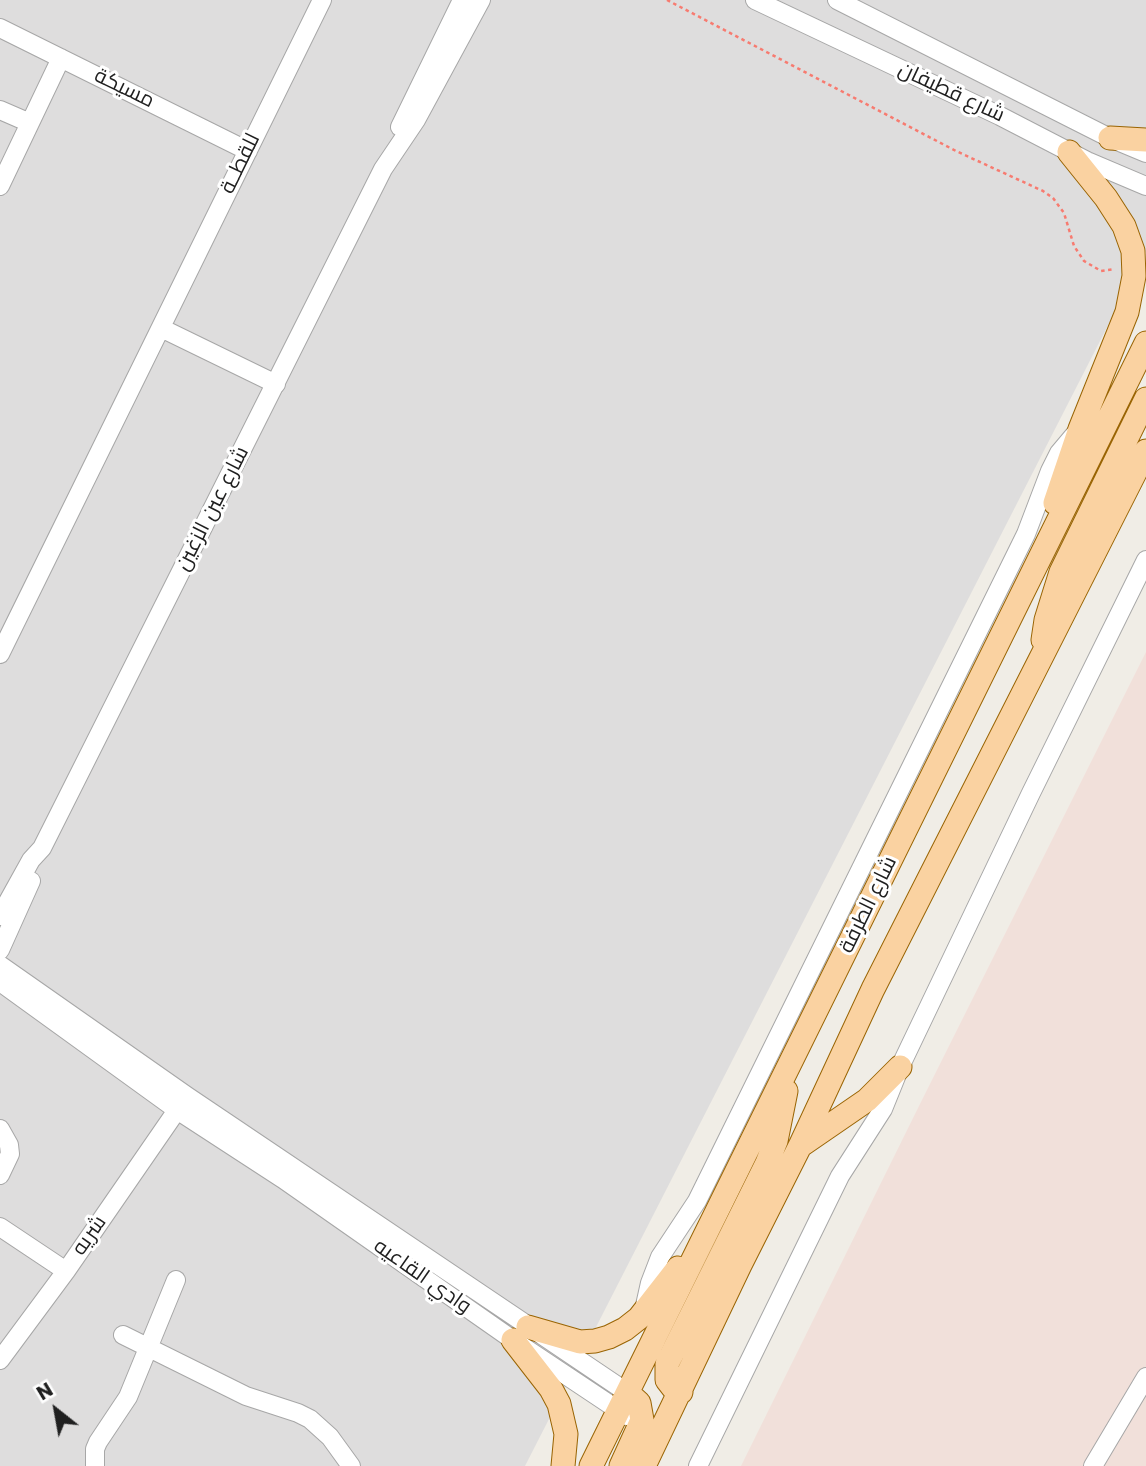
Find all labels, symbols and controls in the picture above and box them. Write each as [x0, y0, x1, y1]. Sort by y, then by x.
street label: شارع قطيفان [894, 57, 1008, 129]
street label: مسيكة [90, 64, 158, 114]
street label: للقطــة [216, 130, 266, 198]
street label: شارع عين الزغين [171, 443, 255, 575]
street label: شارع الطرفة [835, 852, 903, 958]
street label: شريه [67, 1211, 113, 1261]
street label: وادي القاعيه [368, 1234, 476, 1320]
north arrow [21, 1375, 91, 1445]
text: N [32, 1376, 58, 1407]

